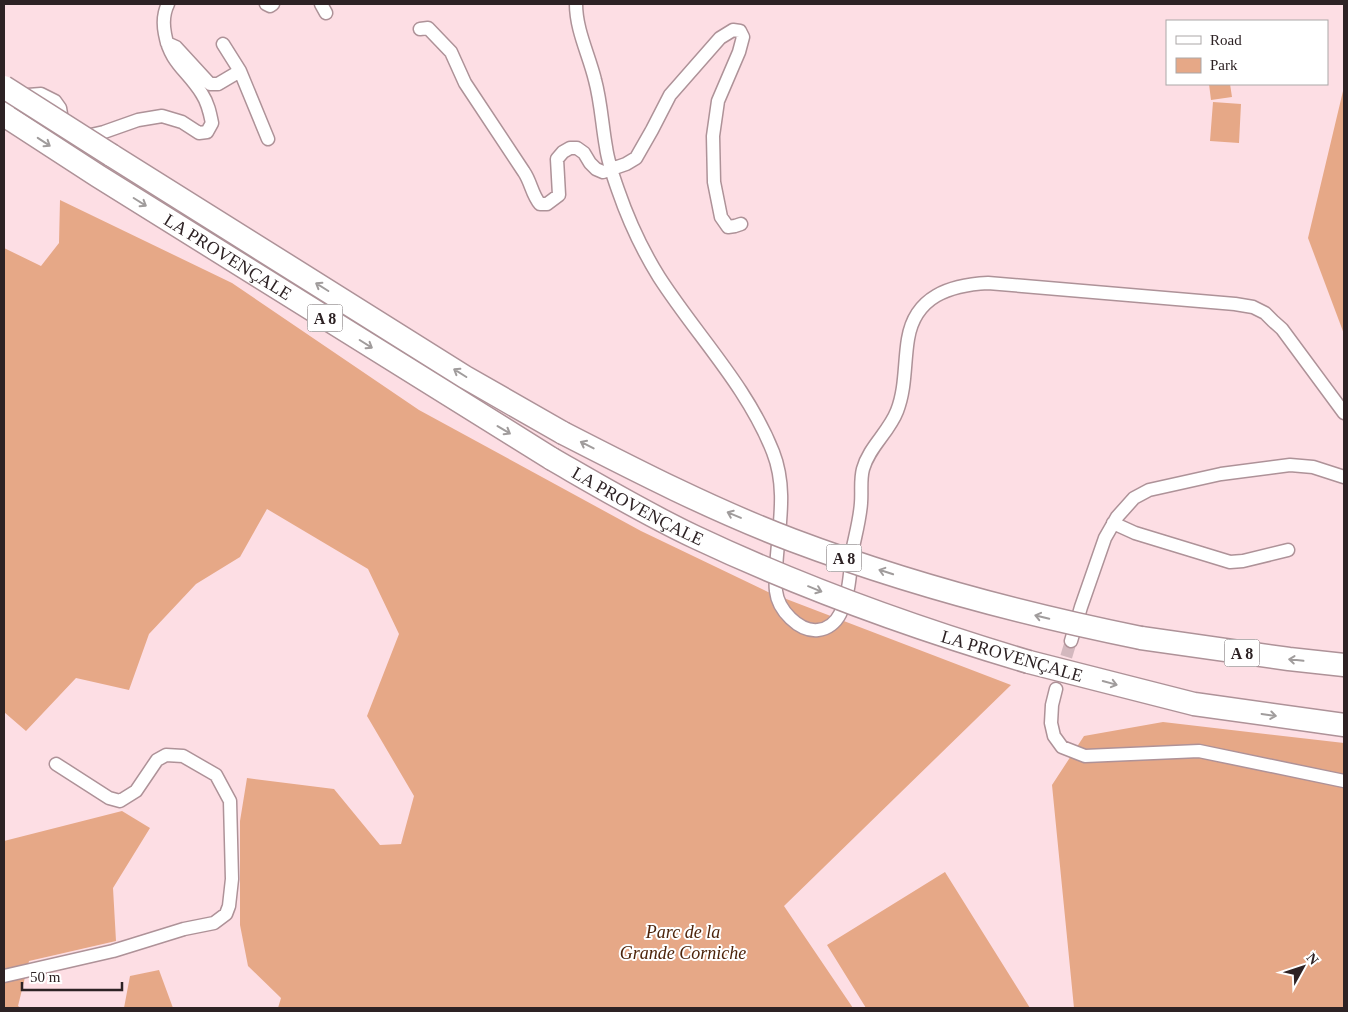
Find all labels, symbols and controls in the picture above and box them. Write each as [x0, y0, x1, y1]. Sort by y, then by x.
legend [1166, 20, 1328, 85]
text: Road [1210, 32, 1242, 48]
text: Park [1210, 57, 1238, 73]
one-way arrow [37, 137, 51, 147]
one-way arrow [132, 197, 146, 207]
street label: LA PROVENÇALE [160, 210, 295, 304]
one-way arrow [316, 282, 330, 292]
road number: A 8 [308, 304, 342, 332]
one-way arrow [359, 339, 373, 349]
one-way arrow [453, 368, 467, 378]
one-way arrow [497, 424, 511, 435]
one-way arrow [580, 440, 595, 449]
street label: LA PROVENÇALE [568, 463, 707, 550]
one-way arrow [727, 510, 742, 520]
road number: A 8 [826, 544, 862, 572]
one-way arrow [878, 567, 894, 577]
one-way arrow [807, 585, 822, 595]
one-way arrow [1034, 612, 1050, 621]
street label: LA PROVENÇALE [939, 626, 1085, 686]
road number: A 8 [1224, 640, 1260, 666]
one-way arrow [1288, 655, 1304, 665]
one-way arrow [1101, 679, 1117, 689]
one-way arrow [1260, 710, 1276, 720]
park label: Parc de la Grande Corniche [620, 922, 746, 963]
north arrow [1278, 942, 1328, 992]
text: N [1304, 950, 1322, 968]
scale bar [22, 960, 122, 992]
text: 50 m [30, 969, 61, 985]

